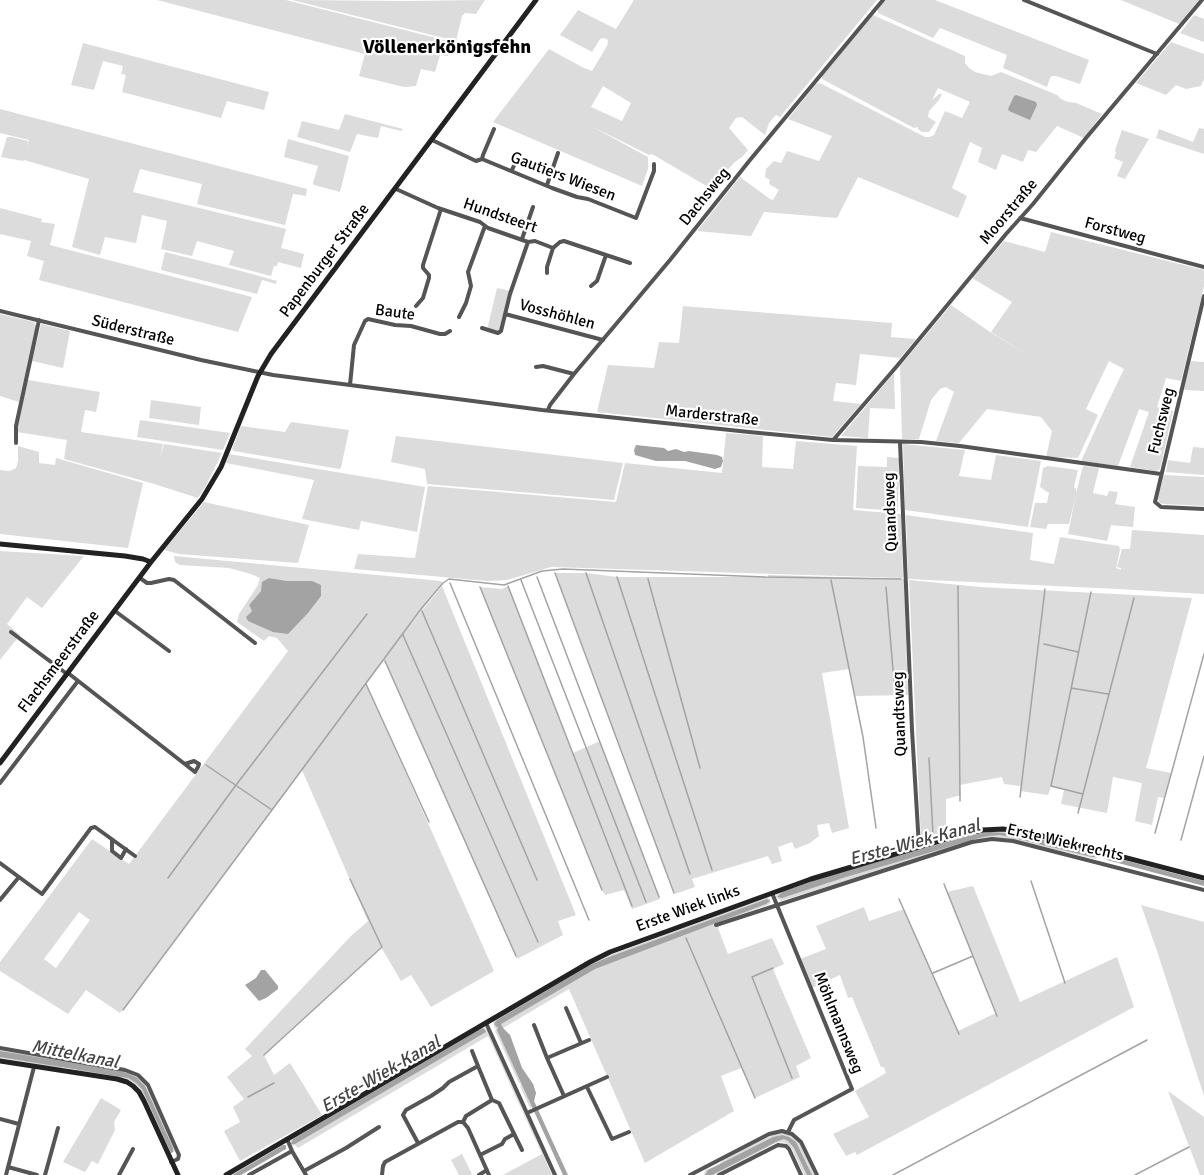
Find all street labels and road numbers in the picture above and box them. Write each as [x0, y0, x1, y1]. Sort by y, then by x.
street label: Gautiers Wiesen [508, 148, 618, 206]
street label: Dachsweg [676, 164, 734, 230]
street label: Moorstraße [976, 175, 1042, 249]
street label: Hundsteert [460, 194, 540, 238]
street label: Papenburger Straße [276, 200, 374, 322]
street label: Forstweg [1082, 214, 1148, 248]
street label: Vosshöhlen [517, 296, 597, 334]
street label: Baute [374, 301, 416, 325]
street label: Süderstraße [90, 311, 176, 351]
street label: Fuchsweg [1144, 386, 1180, 456]
street label: Marderstraße [664, 402, 760, 430]
street label: Quandsweg [880, 472, 902, 552]
street label: Flachsmeerstraße [14, 607, 104, 717]
street label: Quandtsweg [889, 671, 911, 757]
street label: Erste Wiek rechts [1005, 820, 1125, 866]
street label: Erste Wiek links [633, 881, 743, 937]
street label: Möhlmannsweg [809, 969, 867, 1077]

